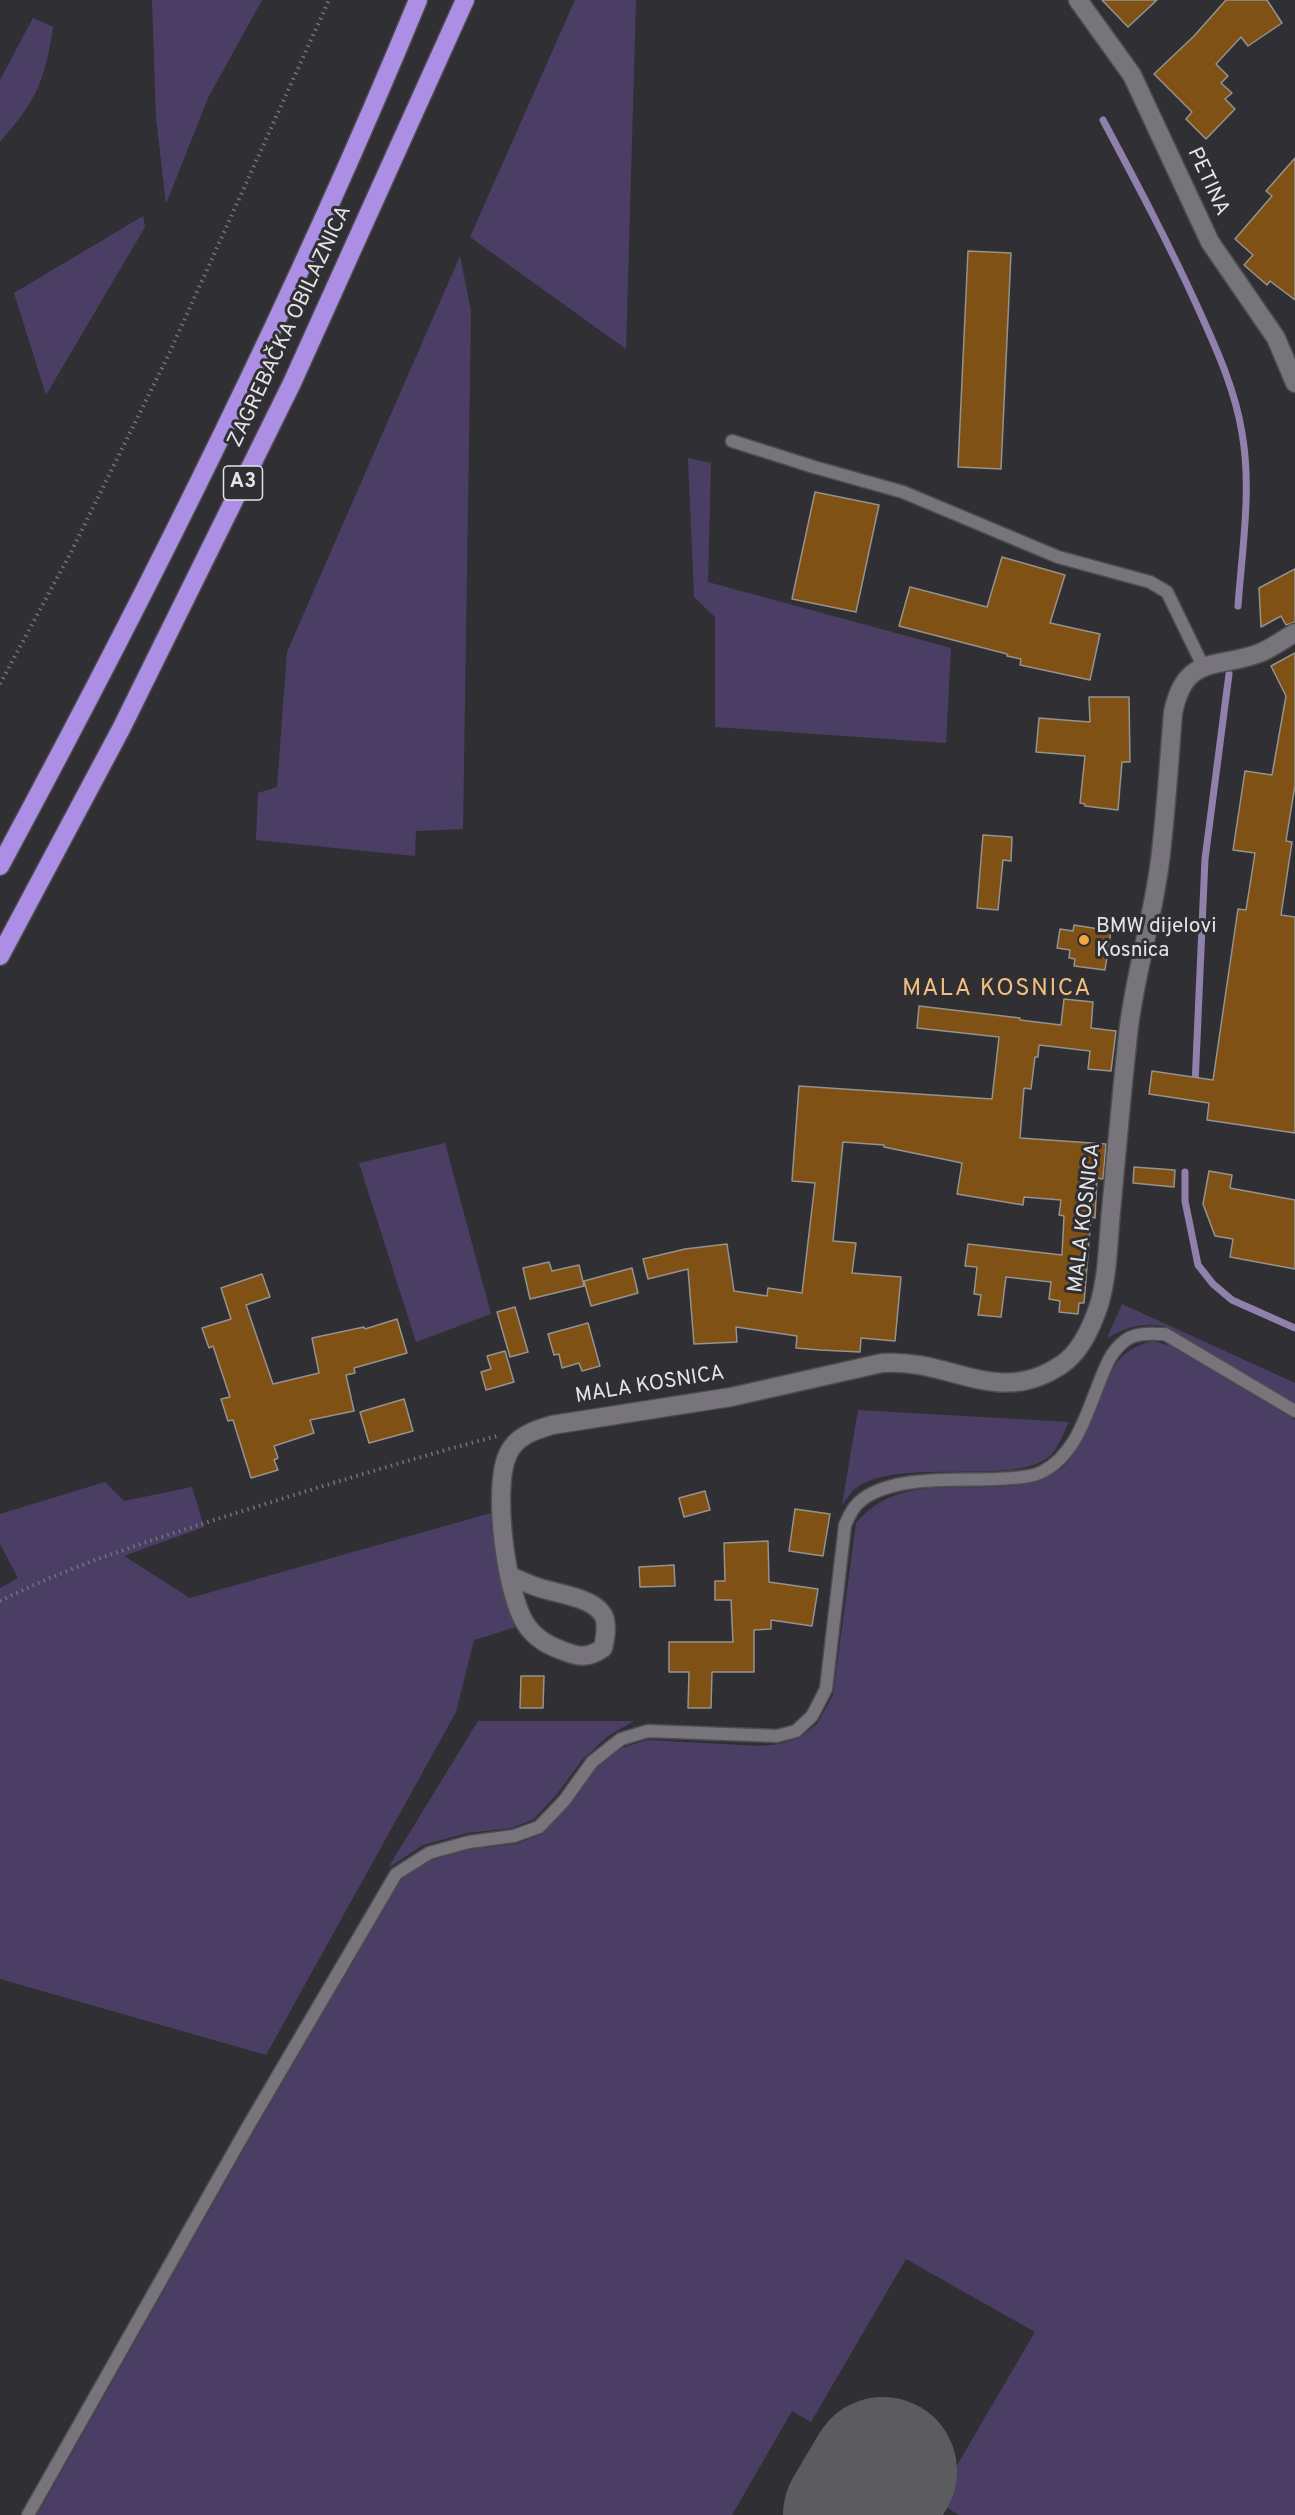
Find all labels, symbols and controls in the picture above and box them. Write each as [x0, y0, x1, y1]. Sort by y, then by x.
street label: PETINA [1180, 144, 1234, 220]
street label: ZAGREBAČKA OBILAZNICA [224, 202, 358, 452]
road number: A3 [224, 466, 262, 500]
place label: BMW dijelovi Kosnica [1096, 915, 1217, 965]
marker: BMW dijelovi Kosnica [1077, 933, 1091, 947]
district label: MALA KOSNICA [902, 976, 1092, 1004]
street label: MALA KOSNICA [1064, 1142, 1108, 1294]
street label: MALA KOSNICA [574, 1362, 726, 1410]

